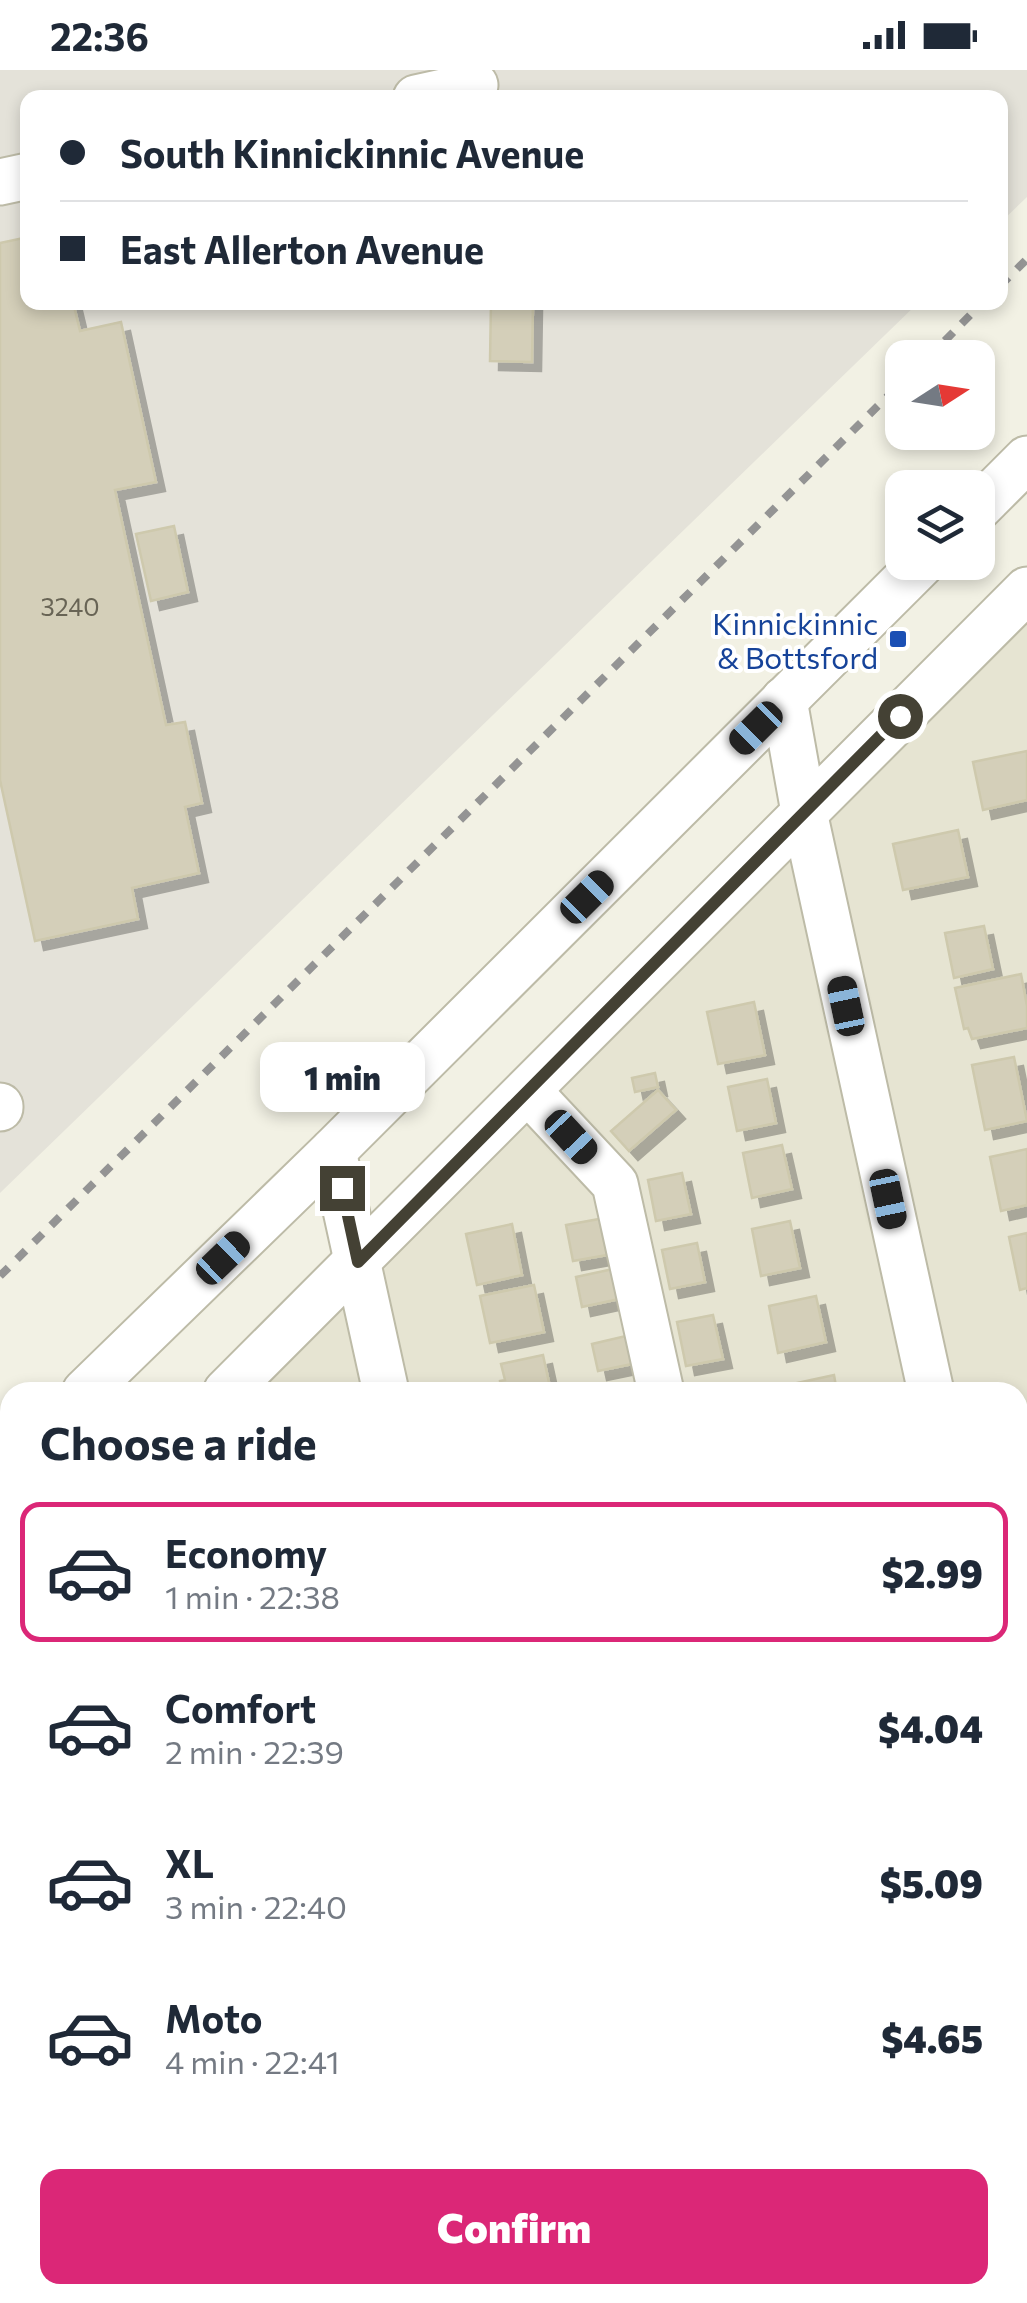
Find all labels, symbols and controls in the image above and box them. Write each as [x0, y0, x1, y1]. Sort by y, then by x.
text: 22:36 [50, 12, 149, 59]
text: South Kinnickinnic Avenue [120, 129, 584, 176]
text: East Allerton Avenue [120, 225, 484, 272]
north arrow [885, 340, 995, 450]
map controls [885, 340, 995, 580]
button: layers [885, 470, 995, 580]
house number: 3240 [41, 591, 99, 621]
place label: Kinnickinnic & Bottsford [712, 604, 878, 675]
marker: Kinnickinnic & Bottsford [887, 628, 909, 650]
route start [878, 694, 923, 739]
car [724, 696, 788, 760]
car [555, 865, 619, 929]
car [825, 974, 867, 1038]
callout: 1 min [260, 1043, 424, 1113]
text: 1 min [304, 1057, 381, 1097]
car [540, 1105, 602, 1169]
route end [320, 1166, 365, 1211]
car [867, 1167, 909, 1231]
car [191, 1226, 255, 1290]
text: Choose a ride [40, 1414, 317, 1469]
icon: car [45, 1527, 135, 1617]
text: Economy [165, 1529, 327, 1576]
text: $2.99 [881, 1549, 983, 1596]
text: 1 min · 22:38 [165, 1576, 340, 1616]
icon: car [45, 1682, 135, 1772]
text: Comfort [165, 1684, 316, 1731]
text: $4.04 [878, 1704, 983, 1751]
text: 2 min · 22:39 [165, 1731, 344, 1771]
icon: car [45, 1837, 135, 1927]
text: XL [165, 1839, 214, 1886]
text: $5.09 [880, 1859, 983, 1906]
text: 3 min · 22:40 [165, 1886, 347, 1926]
icon: car [45, 1992, 135, 2082]
text: Moto [165, 1994, 263, 2041]
text: $4.65 [881, 2014, 983, 2061]
text: 4 min · 22:41 [165, 2041, 340, 2081]
button: Confirm [40, 2169, 988, 2284]

